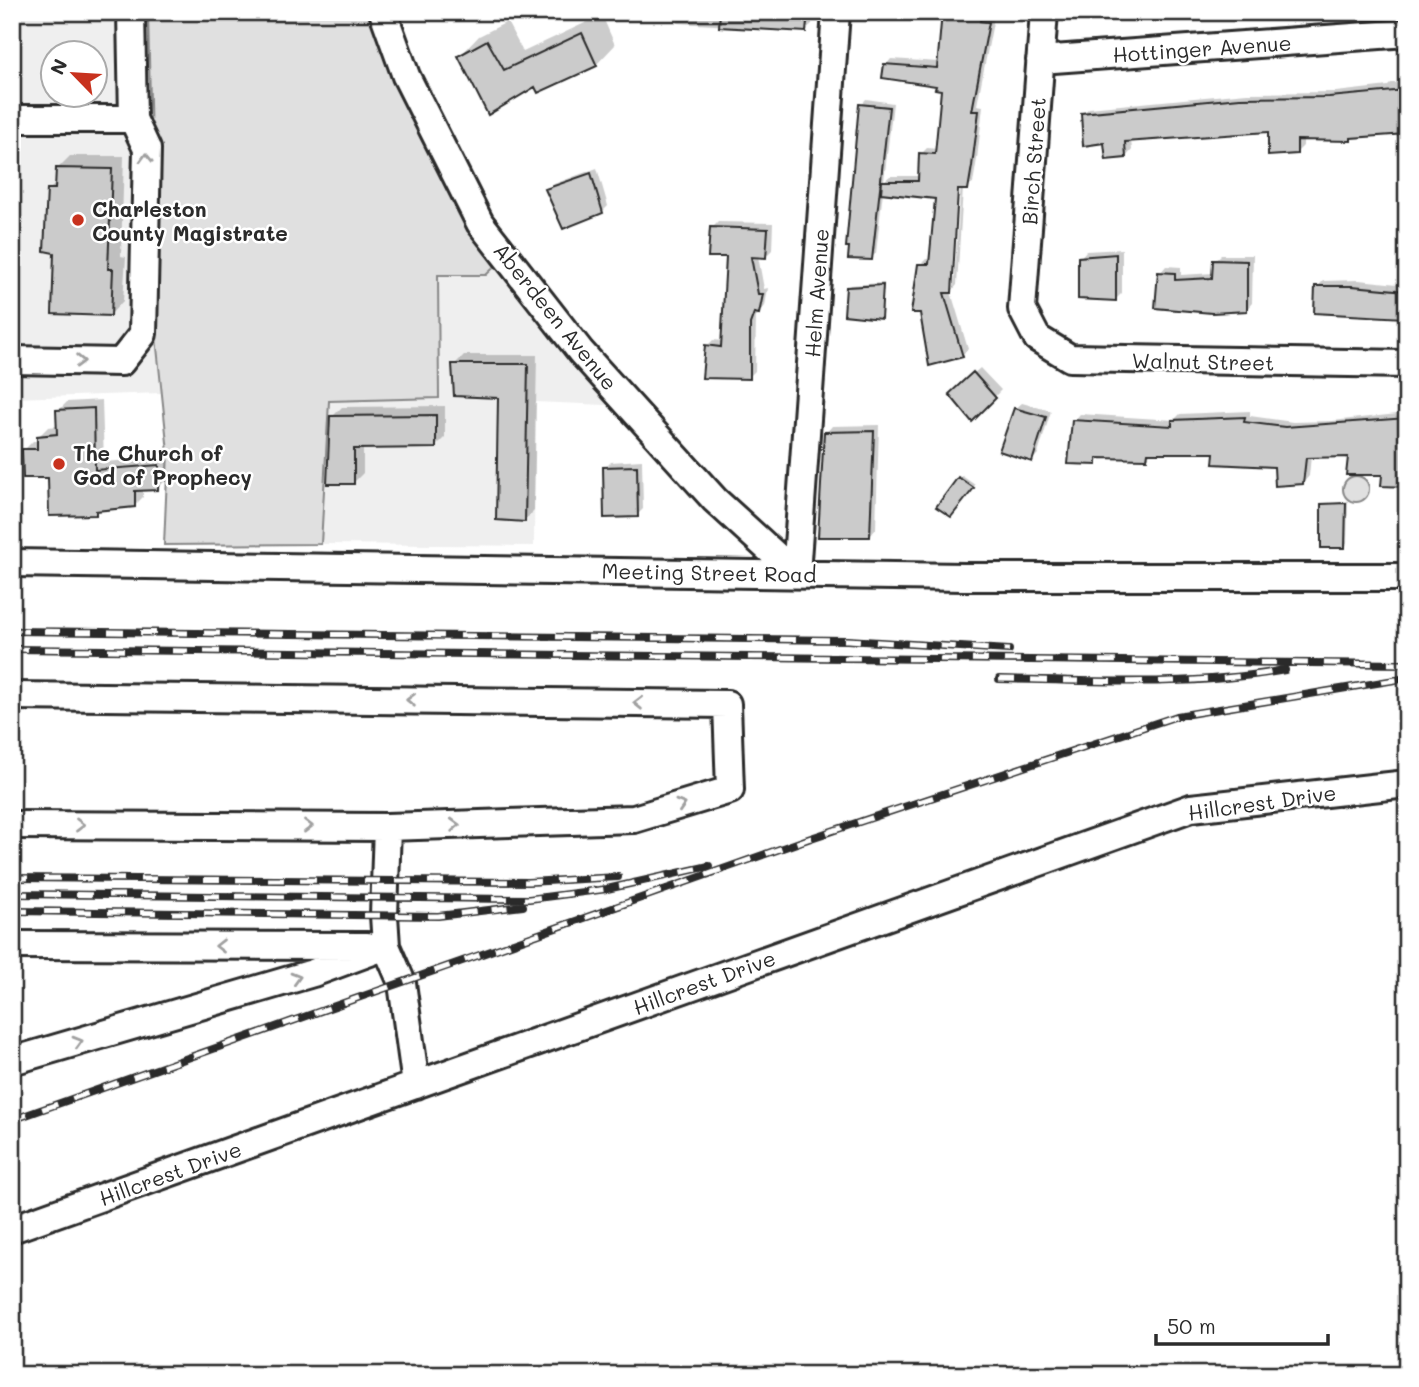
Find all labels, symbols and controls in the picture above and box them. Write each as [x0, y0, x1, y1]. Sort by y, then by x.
street label: Hottinger Avenue [1112, 28, 1292, 68]
north arrow [38, 38, 108, 108]
text: N [44, 55, 73, 78]
street label: Birch Street [1015, 96, 1051, 226]
one-way arrow [138, 153, 154, 163]
place label: Charleston County Magistrate [92, 195, 288, 247]
marker: Charleston County Magistrate [70, 212, 86, 228]
street label: Helm Avenue [798, 228, 834, 358]
street label: Aberdeen Avenue [488, 237, 624, 395]
street label: Walnut Street [1131, 346, 1275, 376]
one-way arrow [75, 354, 86, 369]
place label: The Church of God of Prophecy [73, 439, 252, 491]
marker: The Church of God of Prophecy [51, 456, 67, 472]
street label: Meeting Street Road [601, 557, 817, 587]
one-way arrow [405, 692, 415, 708]
one-way arrow [632, 695, 643, 711]
street label: Hillcrest Drive [1186, 778, 1338, 826]
one-way arrow [674, 798, 686, 813]
one-way arrow [450, 817, 461, 832]
one-way arrow [75, 818, 86, 833]
one-way arrow [303, 818, 314, 834]
one-way arrow [214, 938, 225, 954]
street label: Hillcrest Drive [629, 944, 779, 1020]
one-way arrow [290, 972, 302, 986]
one-way arrow [72, 1035, 84, 1050]
street label: Hillcrest Drive [95, 1135, 245, 1211]
scale bar [1156, 1303, 1328, 1347]
text: 50 m [1167, 1312, 1216, 1339]

